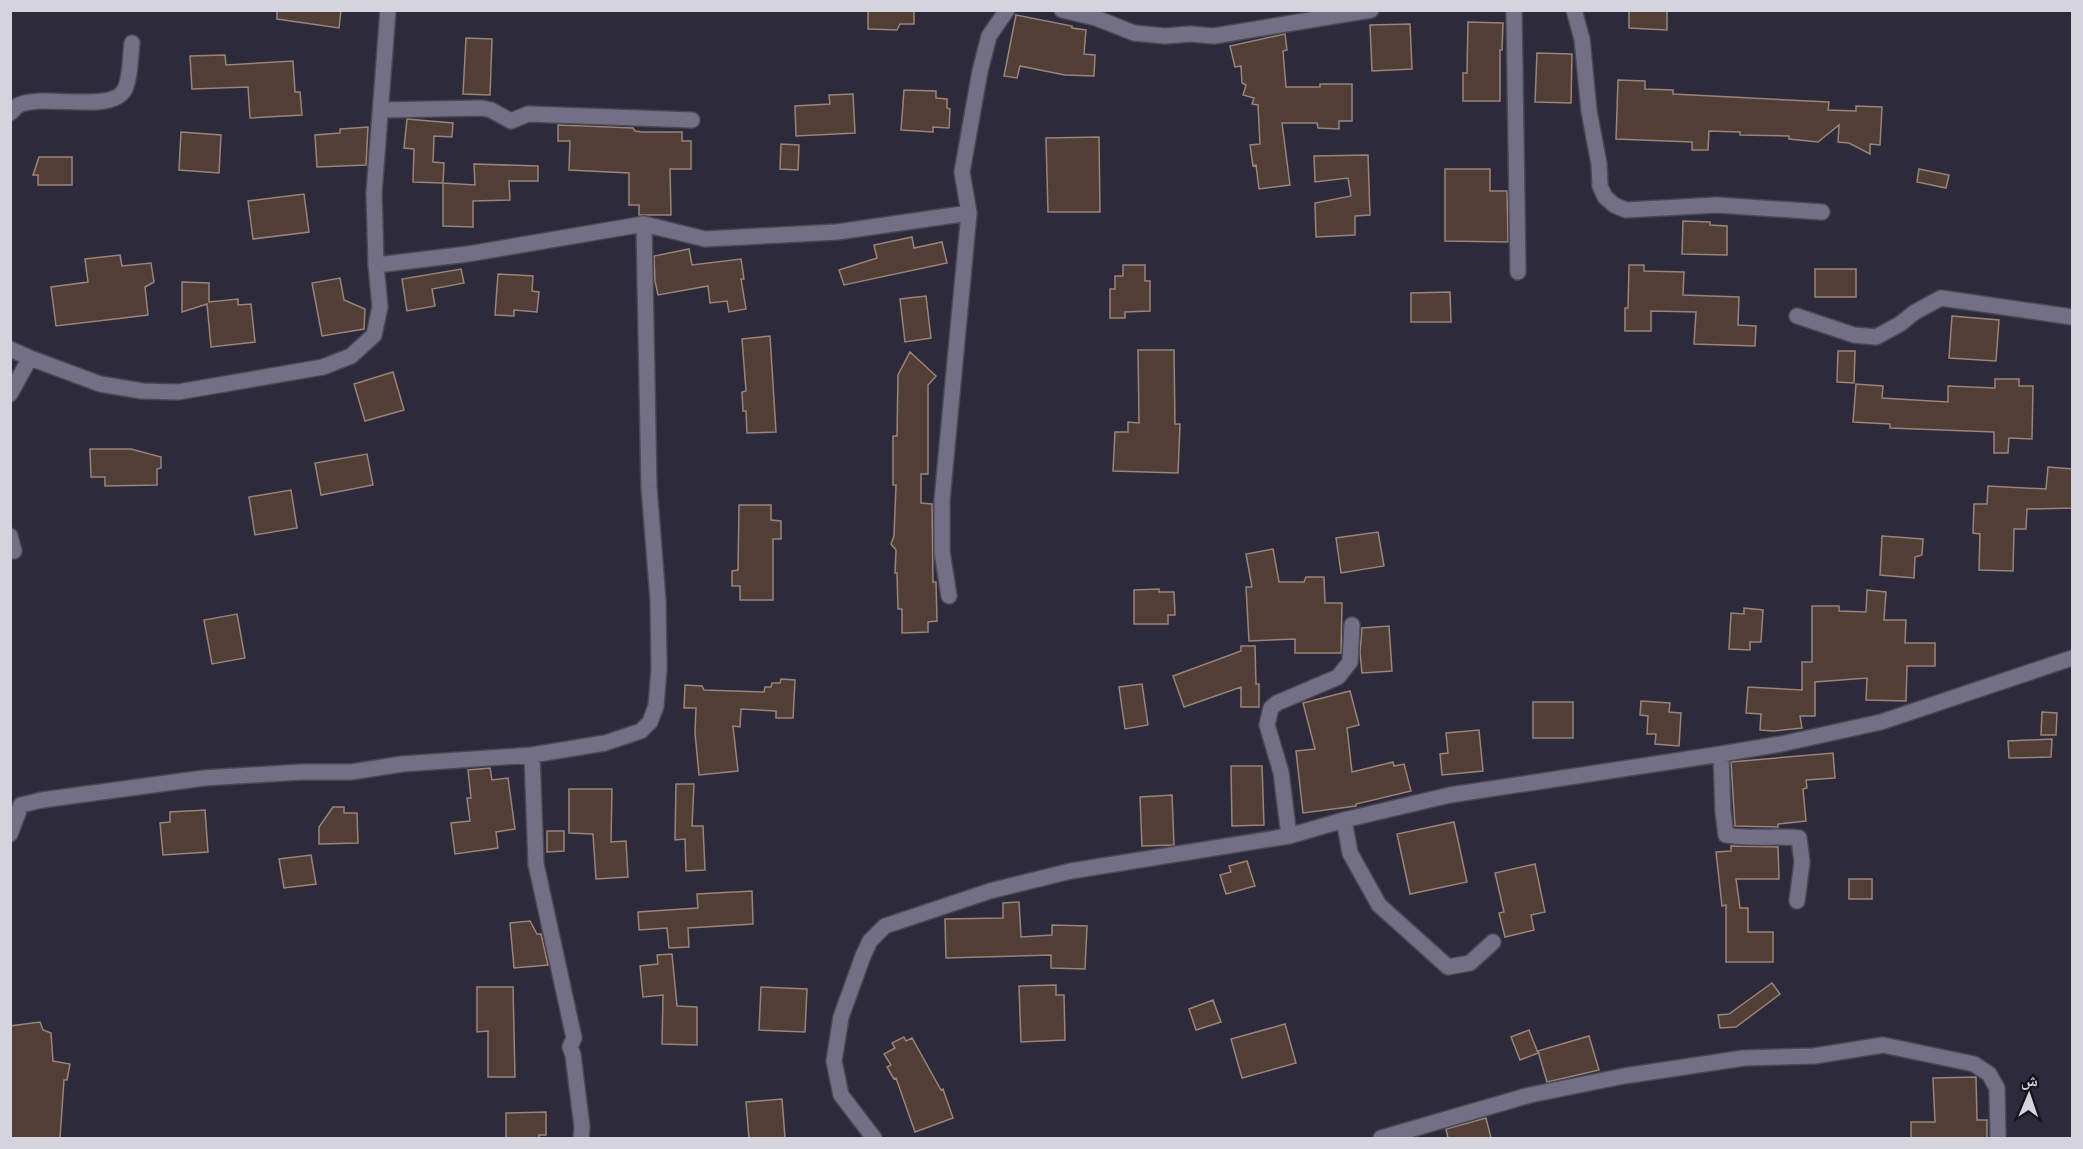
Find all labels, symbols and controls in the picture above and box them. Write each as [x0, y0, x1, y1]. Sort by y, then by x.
north arrow [1999, 1065, 2059, 1125]
text: ش [2021, 1069, 2038, 1091]

